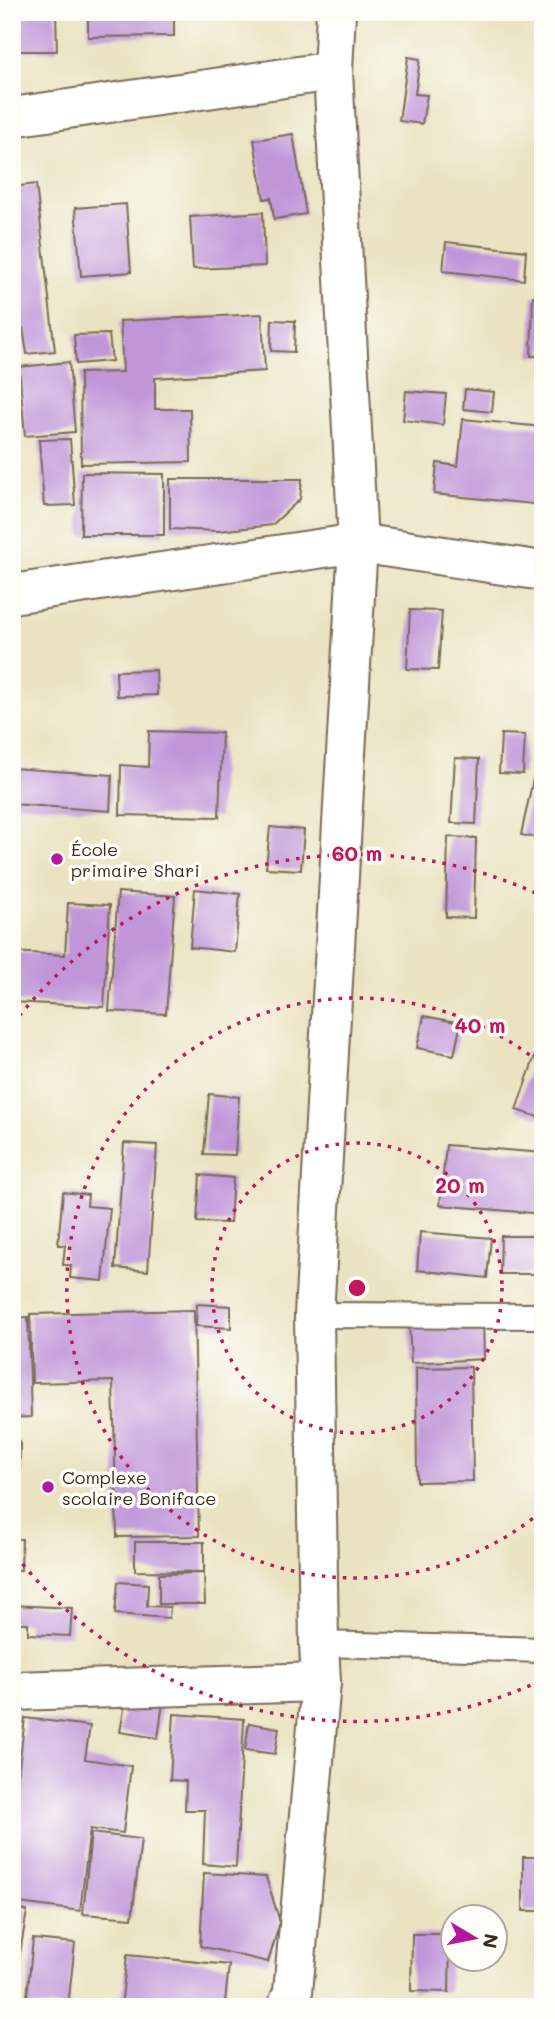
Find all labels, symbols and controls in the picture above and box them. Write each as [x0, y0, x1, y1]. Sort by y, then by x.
place label: École primaire Shari [71, 837, 200, 882]
text: 60 m [332, 839, 382, 866]
marker: École primaire Shari [49, 851, 65, 867]
text: 40 m [454, 1011, 506, 1038]
text: 20 m [435, 1171, 485, 1198]
centre of rings [345, 1276, 369, 1300]
place label: Complexe scolaire Boniface [62, 1465, 216, 1510]
marker: Complexe scolaire Boniface [40, 1479, 56, 1495]
north arrow [440, 1904, 510, 1974]
text: N [478, 1932, 505, 1950]

